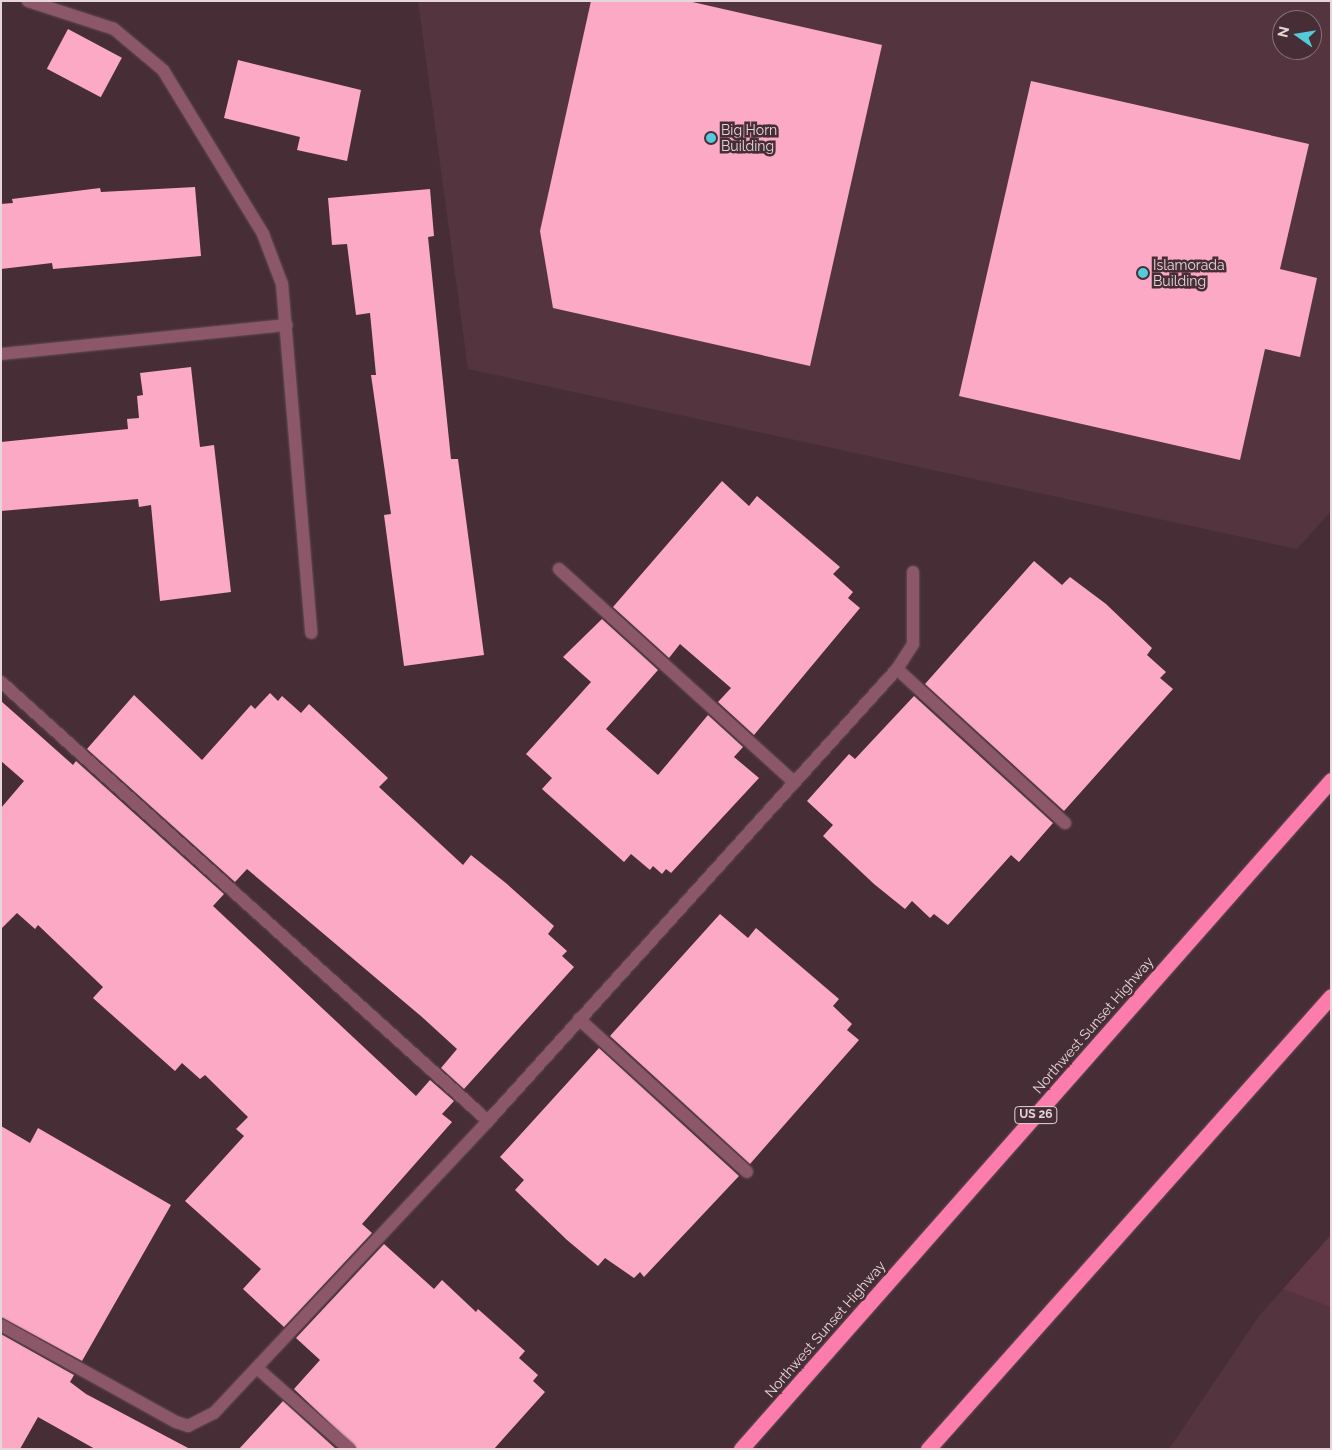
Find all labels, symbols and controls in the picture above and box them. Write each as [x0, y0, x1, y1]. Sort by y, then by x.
north arrow [1272, 10, 1322, 60]
text: N [1274, 25, 1292, 39]
place label: Big Horn Building [721, 122, 777, 154]
marker: Big Horn Building [705, 132, 717, 144]
place label: Islamorada Building [1153, 257, 1225, 290]
marker: Islamorada Building [1137, 267, 1149, 279]
street label: Northwest Sunset Highway [1029, 953, 1157, 1097]
road number: US 26 [1014, 1106, 1058, 1124]
street label: Northwest Sunset Highway [761, 1257, 889, 1401]

